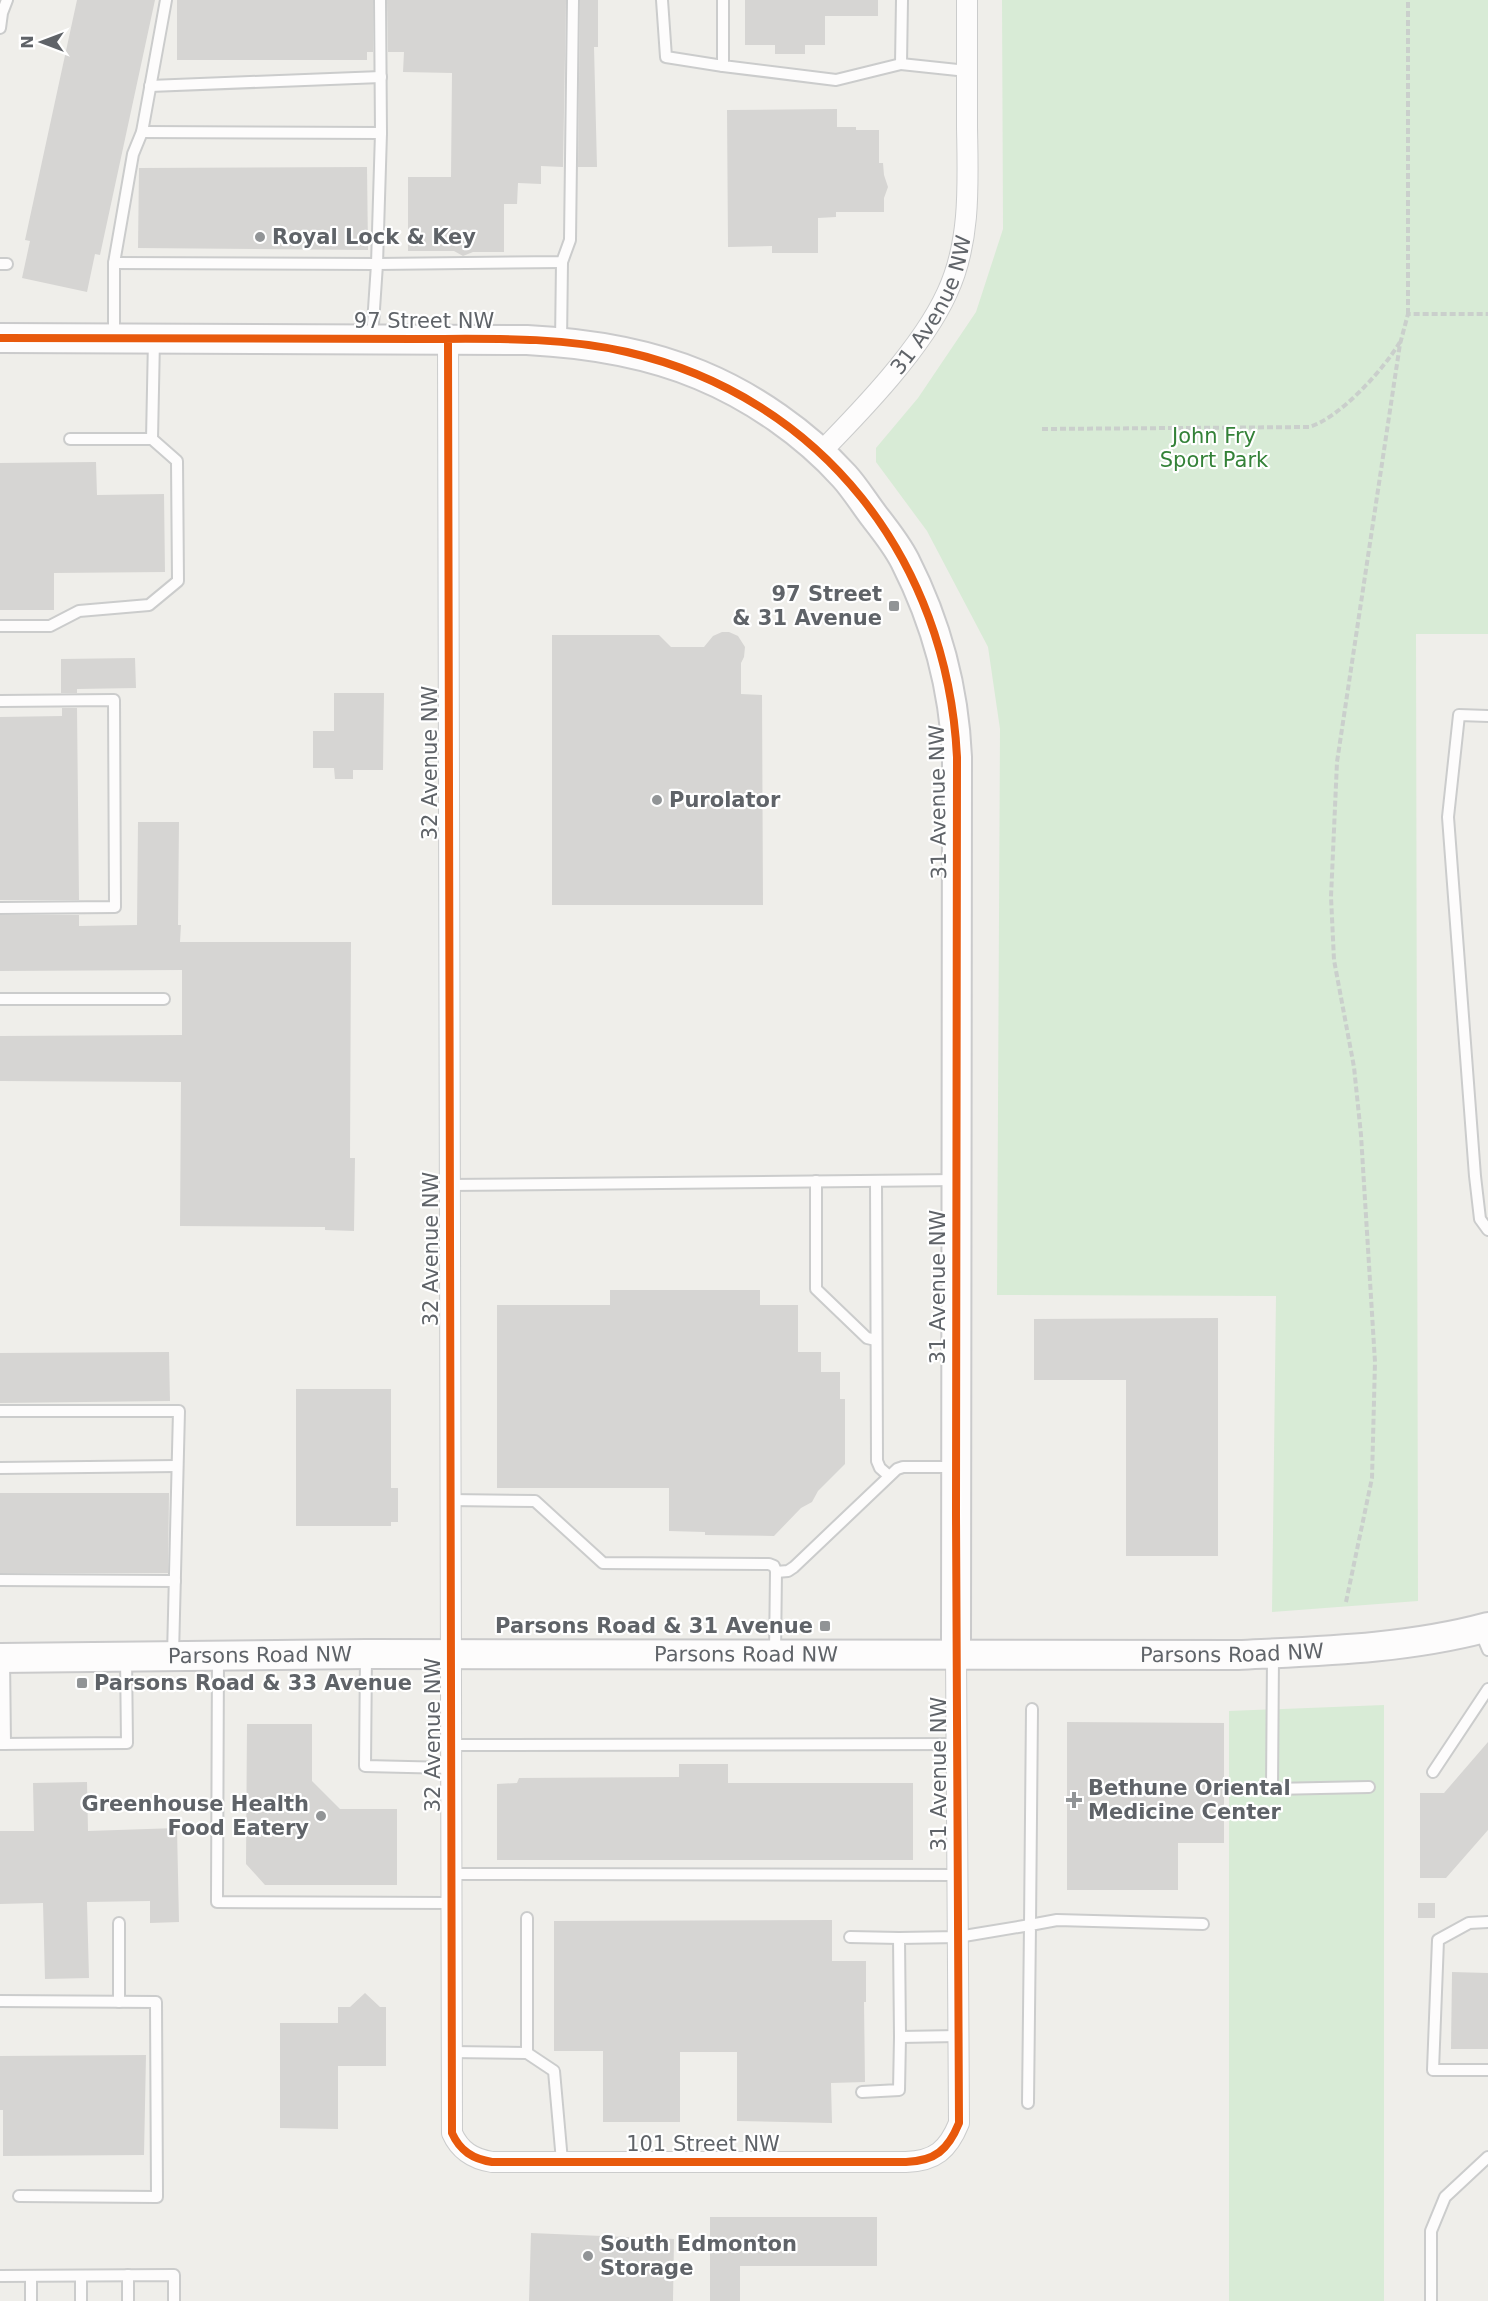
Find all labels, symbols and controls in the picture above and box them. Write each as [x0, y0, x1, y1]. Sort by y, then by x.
north arrow [12, 12, 72, 72]
text: N [18, 35, 37, 49]
place label: Royal Lock & Key [272, 225, 476, 249]
marker: Royal Lock & Key [253, 230, 267, 244]
street label: 31 Avenue NW [886, 233, 976, 379]
street label: 97 Street NW [354, 309, 494, 333]
park label: John Fry Sport Park [1160, 424, 1269, 472]
place label: 97 Street & 31 Avenue [732, 582, 882, 630]
marker: 97 Street & 31 Avenue [887, 599, 901, 613]
street label: 32 Avenue NW [418, 685, 442, 840]
street label: 31 Avenue NW [925, 724, 951, 879]
place label: Purolator [669, 788, 781, 812]
marker: Purolator [650, 793, 664, 807]
street label: 32 Avenue NW [419, 1171, 443, 1326]
street label: 31 Avenue NW [926, 1209, 950, 1364]
place label: Parsons Road & 31 Avenue [495, 1614, 813, 1638]
marker: Parsons Road & 31 Avenue [818, 1619, 832, 1633]
street label: Parsons Road NW [1140, 1639, 1325, 1667]
street label: Parsons Road NW [168, 1642, 352, 1668]
street label: Parsons Road NW [654, 1642, 838, 1667]
street label: 32 Avenue NW [421, 1657, 445, 1812]
place label: Parsons Road & 33 Avenue [94, 1671, 412, 1695]
marker: Parsons Road & 33 Avenue [75, 1676, 89, 1690]
street label: 31 Avenue NW [927, 1696, 951, 1851]
place label: Bethune Oriental Medicine Center [1088, 1776, 1291, 1824]
marker: Bethune Oriental Medicine Center [1065, 1791, 1083, 1809]
place label: Greenhouse Health Food Eatery [81, 1792, 309, 1840]
marker: Greenhouse Health Food Eatery [314, 1809, 328, 1823]
street label: 101 Street NW [626, 2132, 780, 2156]
place label: South Edmonton Storage [600, 2232, 797, 2280]
marker: South Edmonton Storage [581, 2249, 595, 2263]

